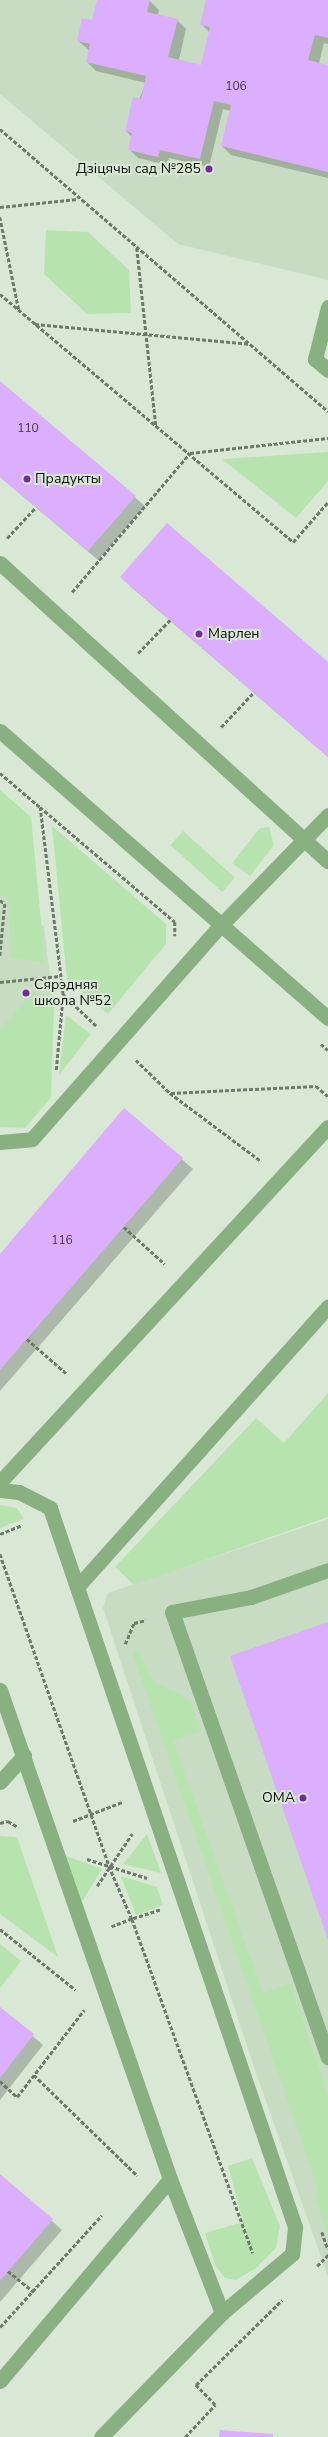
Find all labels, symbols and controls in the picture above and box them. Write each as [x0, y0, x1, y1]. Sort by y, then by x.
house number: 106 [225, 80, 247, 94]
place label: Дзіцячы сад №285 [76, 161, 201, 177]
marker: Дзіцячы сад №285 [204, 164, 214, 174]
house number: 110 [17, 422, 39, 436]
place label: Прадукты [35, 471, 101, 487]
marker: Прадукты [22, 474, 32, 484]
place label: Марлен [208, 626, 260, 642]
marker: Марлен [193, 628, 205, 640]
place label: Сярэдняя школа №52 [34, 977, 111, 1010]
marker: Сярэдняя школа №52 [21, 988, 31, 998]
house number: 116 [51, 1234, 73, 1248]
place label: ОМА [262, 1790, 295, 1806]
marker: ОМА [298, 1793, 308, 1803]

